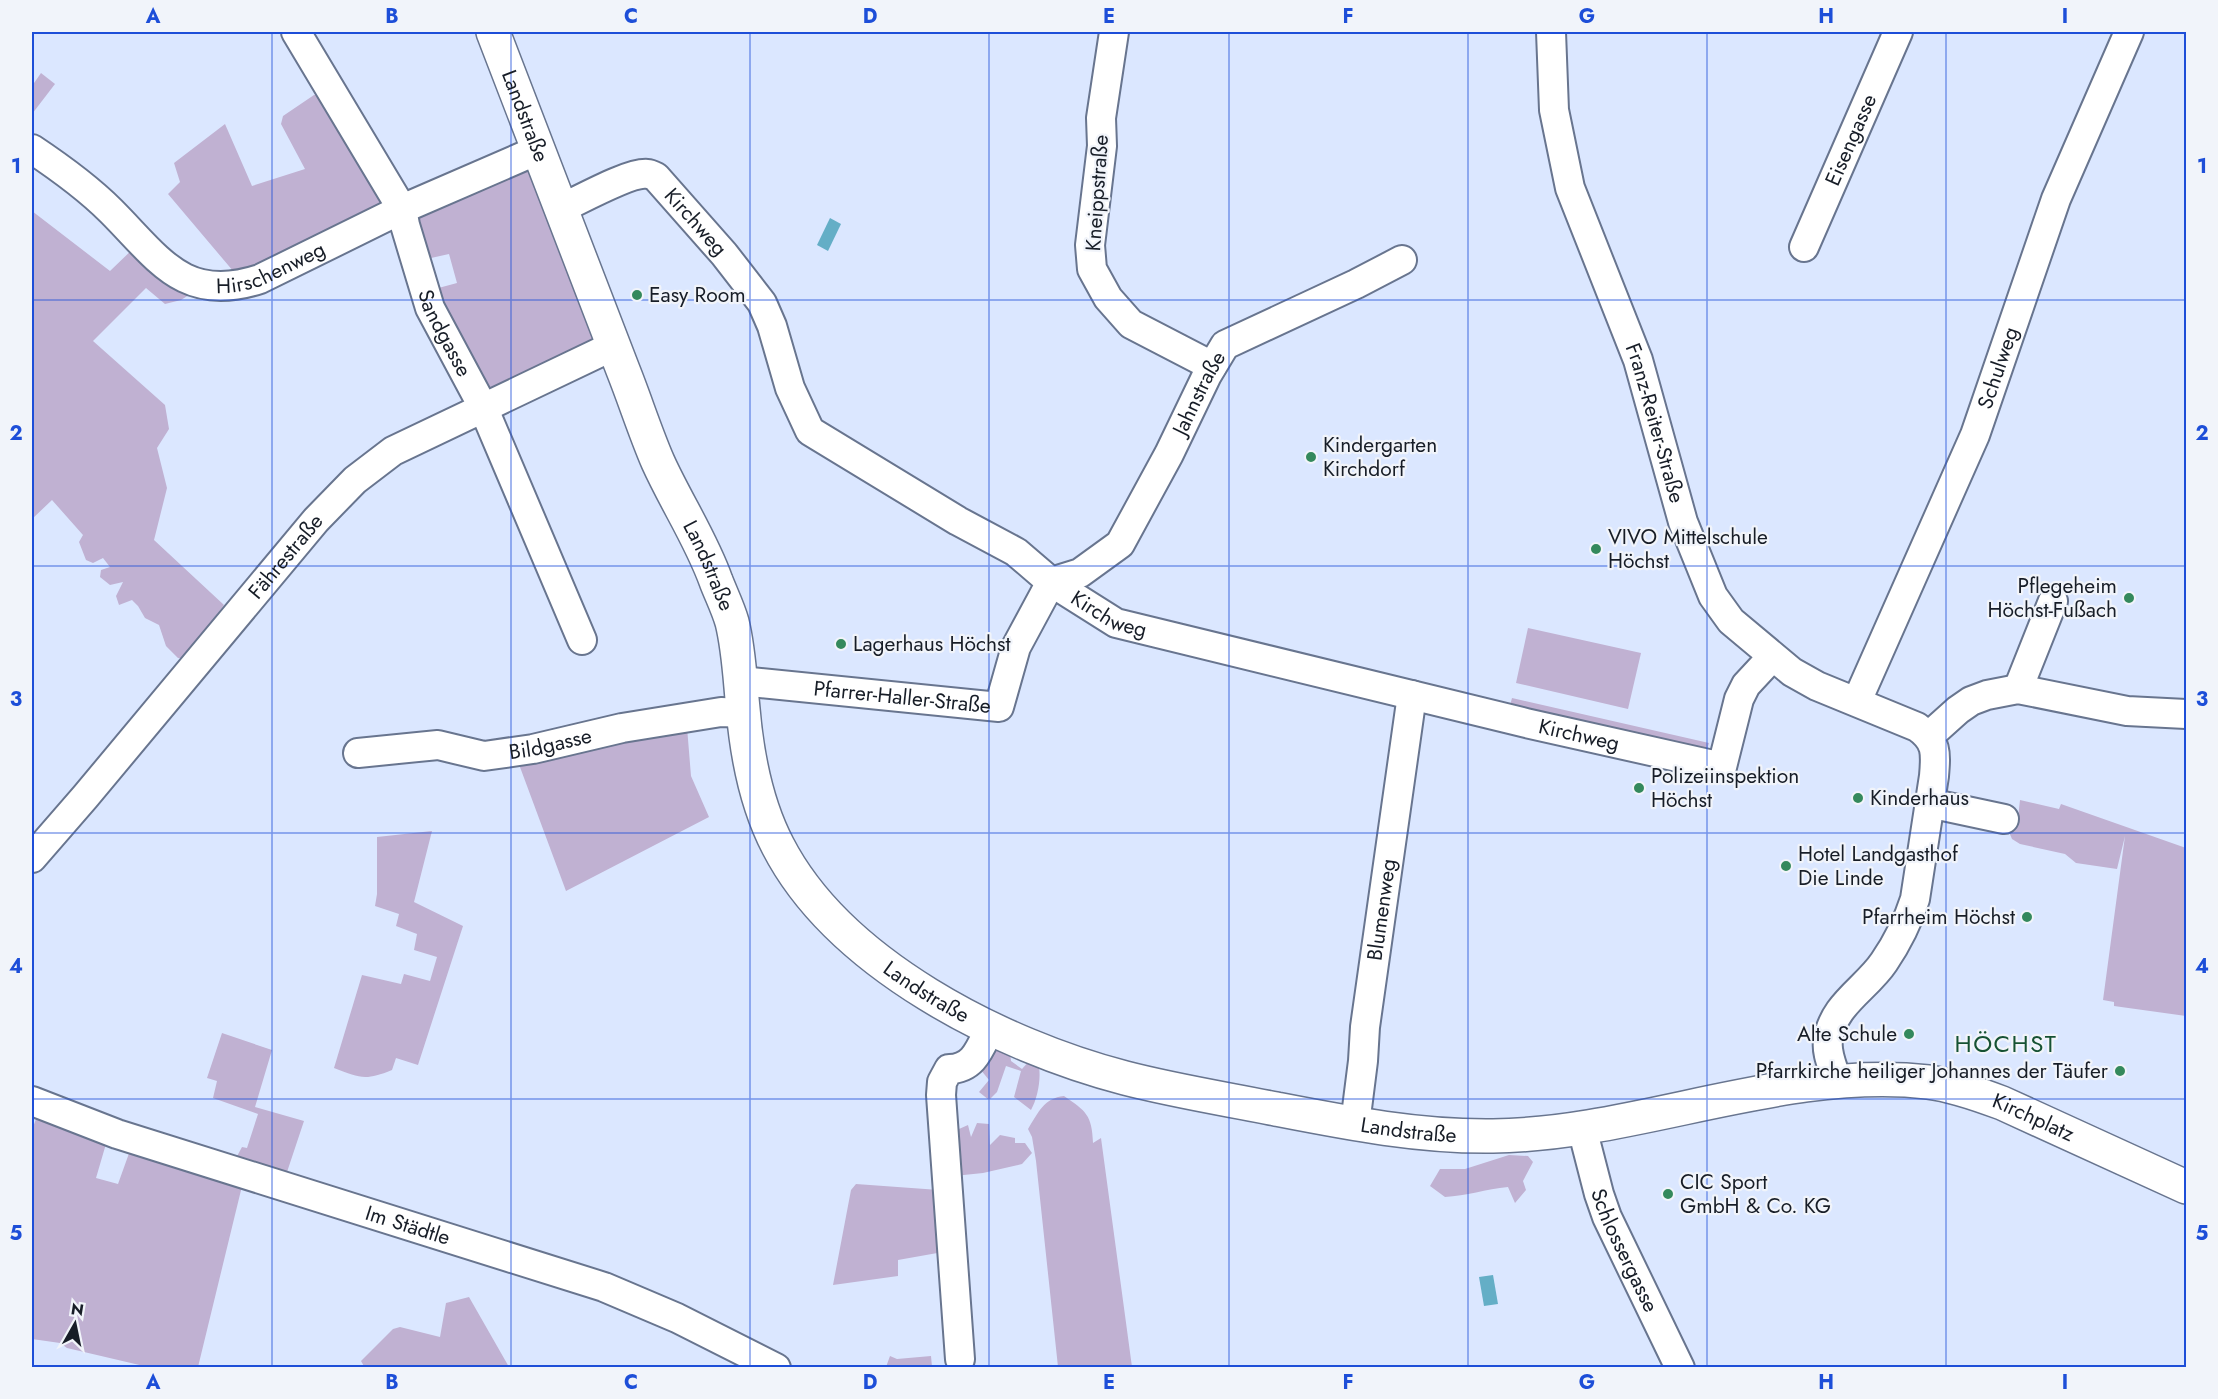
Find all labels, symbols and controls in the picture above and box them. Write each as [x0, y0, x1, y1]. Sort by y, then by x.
text: A [145, 2, 161, 31]
text: B [385, 2, 399, 31]
text: C [624, 2, 638, 31]
text: D [863, 2, 877, 31]
text: E [1103, 2, 1115, 31]
text: F [1342, 2, 1354, 31]
text: G [1579, 2, 1595, 31]
text: H [1818, 2, 1834, 31]
text: I [2062, 2, 2068, 31]
street label: Landstraße [494, 66, 556, 166]
street label: Eisengasse [1818, 89, 1884, 190]
street label: Kneippstraße [1078, 134, 1116, 252]
text: 1 [11, 152, 21, 181]
text: 1 [2197, 152, 2207, 181]
street label: Kirchweg [657, 181, 734, 263]
street label: Hirschenweg [215, 234, 330, 301]
place label: Easy Room [649, 280, 746, 310]
street label: Sandgasse [410, 286, 479, 382]
marker: Easy Room [630, 288, 644, 302]
street label: Schulweg [1970, 323, 2026, 413]
street label: Franz-Reiter-Straße [1618, 339, 1692, 506]
street label: Jahnstraße [1164, 345, 1233, 443]
text: 2 [9, 419, 23, 448]
text: 2 [2195, 419, 2209, 448]
place label: Kindergarten Kirchdorf [1323, 430, 1437, 484]
marker: Kindergarten Kirchdorf [1304, 450, 1318, 464]
street label: Fährestraße [241, 507, 330, 606]
street label: Landstraße [675, 515, 742, 615]
place label: VIVO Mittelschule Höchst [1608, 522, 1768, 576]
marker: VIVO Mittelschule Höchst [1589, 542, 1603, 556]
place label: Pflegeheim Höchst-Fußach [1987, 571, 2117, 625]
street label: Kirchweg [1065, 583, 1150, 645]
marker: Pflegeheim Höchst-Fußach [2122, 591, 2136, 605]
place label: Lagerhaus Höchst [853, 629, 1011, 659]
marker: Lagerhaus Höchst [834, 637, 848, 651]
street label: Pfarrer-Haller-Straße [812, 673, 992, 721]
text: 3 [10, 685, 22, 714]
text: 3 [2196, 685, 2208, 714]
street label: Kirchweg [1536, 711, 1622, 759]
street label: Bildgasse [507, 721, 595, 767]
place label: Polizeiinspektion Höchst [1651, 761, 1799, 815]
marker: Polizeiinspektion Höchst [1632, 781, 1646, 795]
place label: Kinderhaus [1870, 783, 1969, 813]
marker: Kinderhaus [1851, 791, 1865, 805]
place label: Hotel Landgasthof Die Linde [1798, 839, 1959, 893]
street label: Blumenweg [1360, 857, 1404, 963]
marker: Hotel Landgasthof Die Linde [1779, 859, 1793, 873]
place label: Pfarrheim Höchst [1862, 902, 2015, 932]
marker: Pfarrheim Höchst [2020, 910, 2034, 924]
text: 4 [9, 952, 23, 981]
text: 4 [2195, 952, 2209, 981]
street label: Landstraße [877, 954, 975, 1030]
place label: Alte Schule [1797, 1019, 1897, 1049]
district label: HÖCHST [1954, 1026, 2058, 1061]
marker: Alte Schule [1902, 1027, 1916, 1041]
place label: Pfarrkirche heiliger Johannes der Täufer [1756, 1056, 2109, 1086]
marker: Pfarrkirche heiliger Johannes der Täufer [2113, 1064, 2127, 1078]
street label: Kirchplatz [1988, 1086, 2079, 1149]
street label: Landstraße [1359, 1110, 1457, 1150]
place label: CIC Sport GmbH & Co. KG [1680, 1167, 1831, 1221]
street label: Schlossergasse [1583, 1184, 1666, 1318]
marker: CIC Sport GmbH & Co. KG [1661, 1187, 1675, 1201]
street label: Im Städtle [362, 1198, 454, 1253]
text: 5 [10, 1219, 23, 1248]
text: 5 [2196, 1219, 2209, 1248]
north arrow [45, 1294, 105, 1354]
text: N [69, 1297, 85, 1322]
text: A [145, 1368, 161, 1397]
text: B [385, 1368, 399, 1397]
text: C [624, 1368, 638, 1397]
text: D [863, 1368, 877, 1397]
text: E [1103, 1368, 1115, 1397]
text: F [1342, 1368, 1354, 1397]
text: G [1579, 1368, 1595, 1397]
text: H [1818, 1368, 1834, 1397]
text: I [2062, 1368, 2068, 1397]

